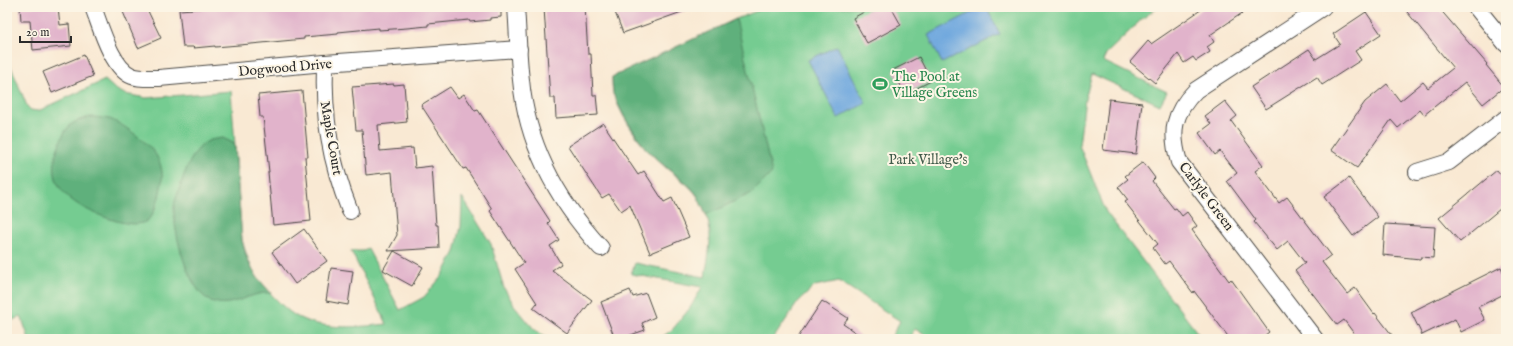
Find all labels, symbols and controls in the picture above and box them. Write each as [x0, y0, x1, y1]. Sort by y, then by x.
scale bar [20, 18, 71, 44]
text: 20 m [26, 25, 49, 40]
street label: Dogwood Drive [238, 55, 333, 81]
place label: The Pool at Village Greens [891, 68, 977, 102]
sports icon: The Pool at Village Greens [871, 75, 889, 93]
street label: Maple Court [316, 100, 346, 177]
park label: Park Village's [888, 151, 968, 169]
street label: Carlyle Green [1175, 159, 1238, 235]

